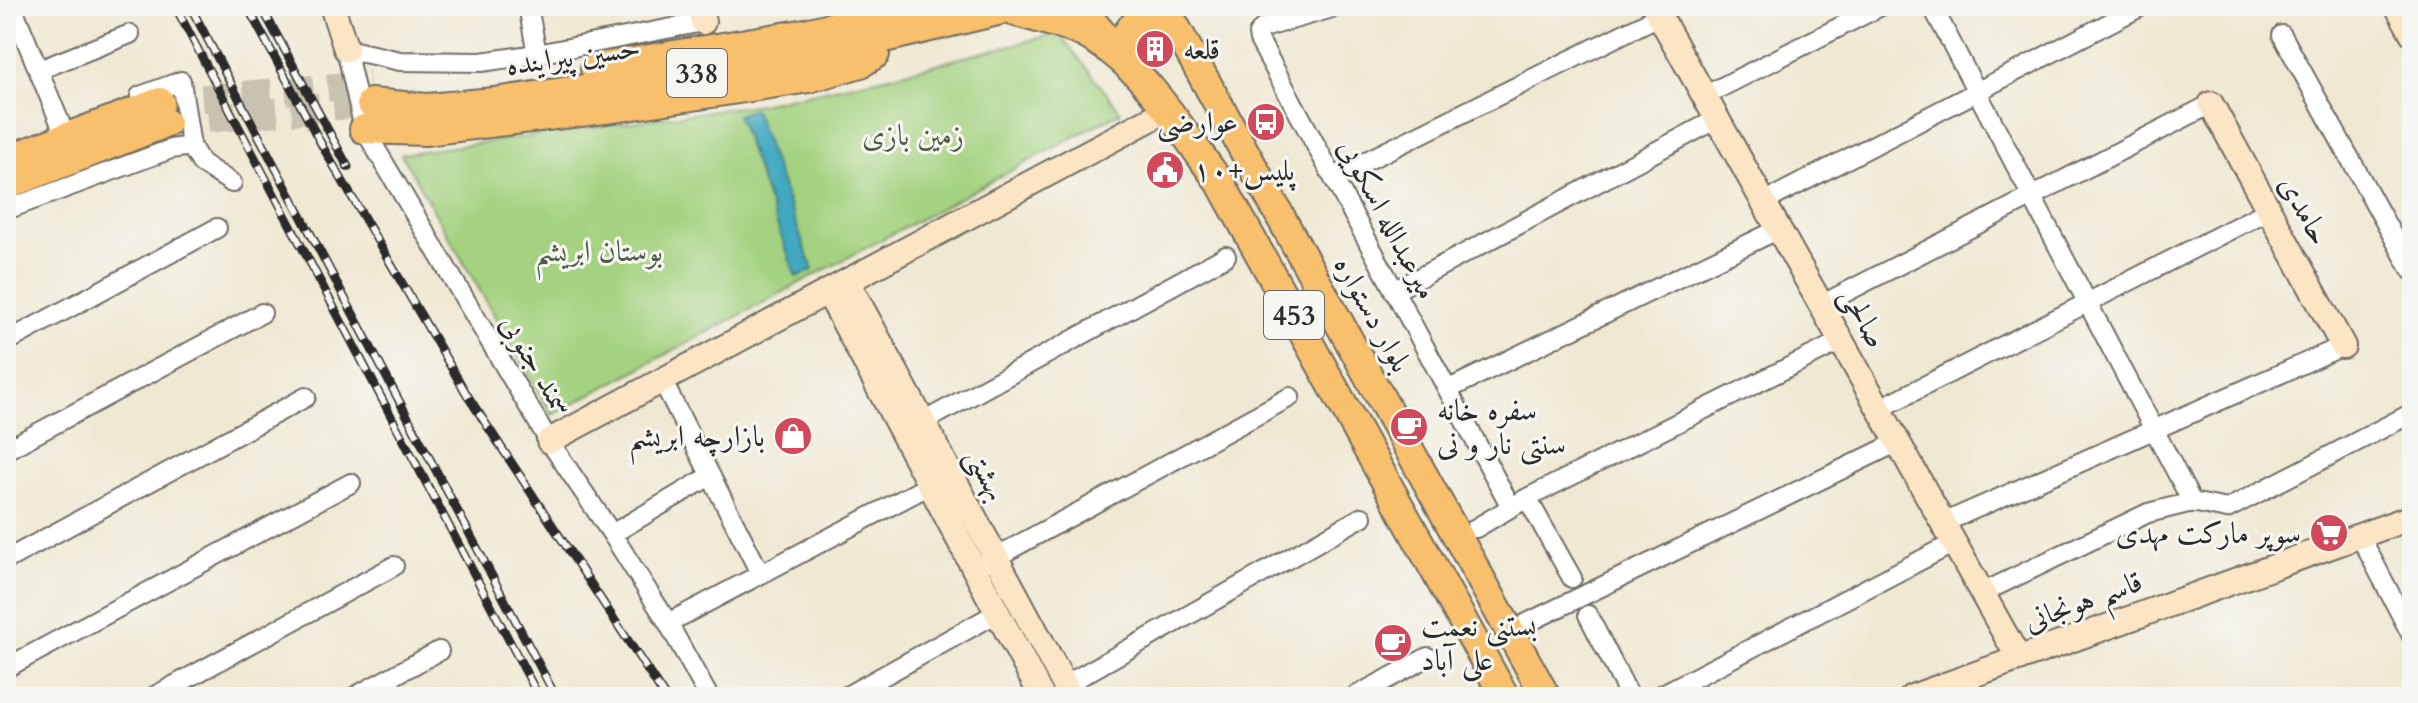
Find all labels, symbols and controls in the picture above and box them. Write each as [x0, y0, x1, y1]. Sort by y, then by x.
street label: حسین پیراینده [503, 27, 643, 86]
building icon: قلعه [1134, 28, 1176, 70]
place label: قلعه [1183, 29, 1220, 70]
road number: 338 [667, 49, 727, 97]
bus stop icon: عوارضی [1245, 101, 1287, 143]
place label: عوارضی [1157, 102, 1238, 143]
park label: زمین بازی [862, 115, 964, 156]
street label: میرعبدالله اسکویی [1328, 132, 1447, 307]
public building icon: پلیس+۱۰ [1144, 149, 1186, 191]
place label: پلیس+۱۰ [1193, 150, 1296, 191]
street label: حامدی [2269, 168, 2340, 252]
park label: بوستان ابریشم [535, 231, 663, 280]
street label: بلوار دستواره [1324, 249, 1421, 380]
street label: صالحی [1830, 279, 1897, 355]
road number: 453 [1264, 291, 1324, 339]
street label: سمند جنوبی [490, 307, 583, 424]
place label: سفره خانه سنتی نار و نی [1437, 390, 1566, 466]
cafe icon: سفره خانه سنتی نار و نی [1388, 406, 1430, 448]
shop icon: بازارچه ابریشم [772, 415, 814, 457]
place label: بازارچه ابریشم [629, 416, 765, 465]
street label: بهشتی [955, 440, 1018, 509]
supermarket icon: سوپر مارکت مهدی [2308, 512, 2350, 554]
place label: سوپر مارکت مهدی [2116, 513, 2301, 554]
street label: قاسم هونجانی [2018, 561, 2151, 649]
place label: بستنی نعمت علی آباد [1421, 606, 1537, 682]
cafe icon: بستنی نعمت علی آباد [1372, 622, 1414, 664]

